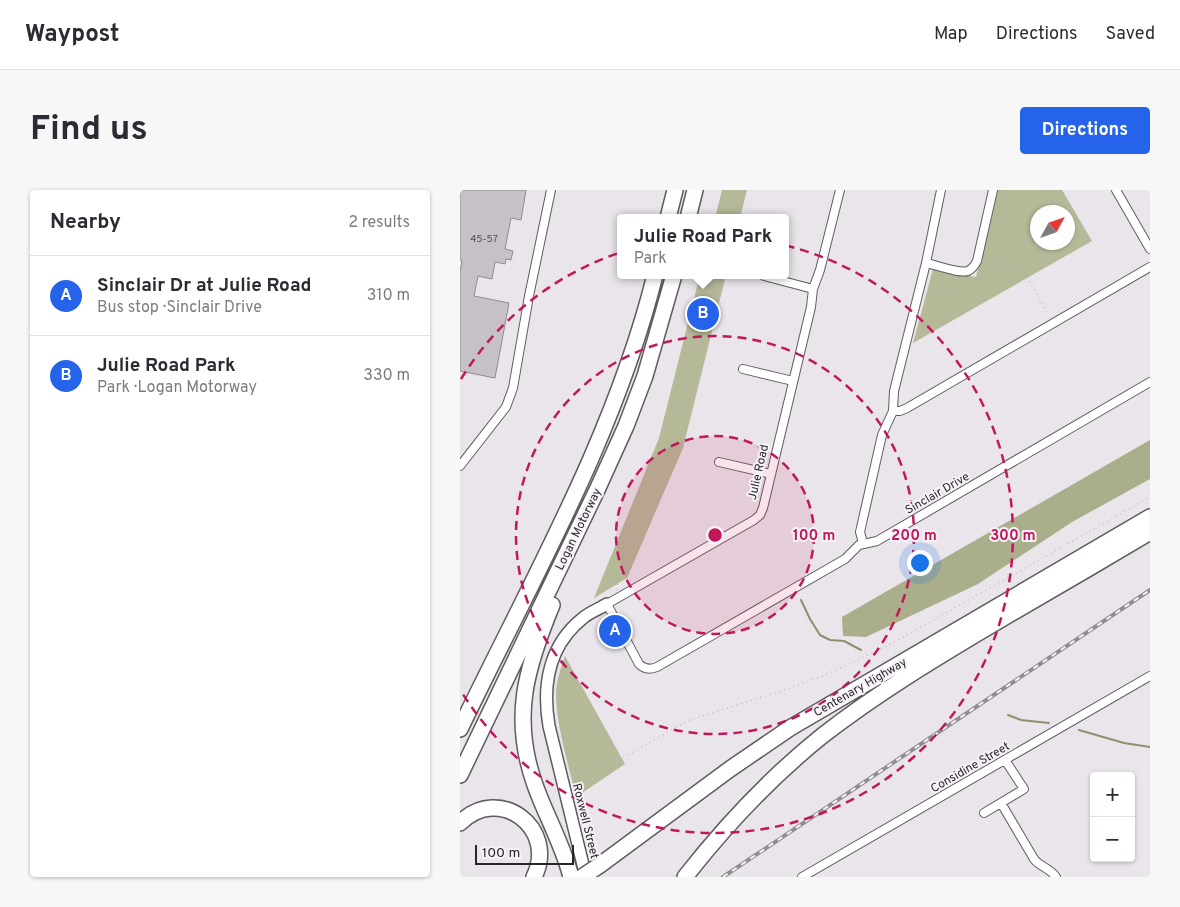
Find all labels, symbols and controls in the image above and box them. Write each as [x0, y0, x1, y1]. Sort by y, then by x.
text: Waypost [25, 20, 119, 50]
text: Map [934, 23, 968, 46]
text: Directions [996, 23, 1078, 46]
text: Saved [1106, 23, 1155, 46]
button: Directions [1020, 107, 1150, 154]
text: Find us [30, 108, 148, 152]
north arrow [1030, 205, 1075, 250]
text: Nearby [50, 209, 121, 236]
text: 2 results [348, 213, 410, 233]
popup [617, 214, 789, 279]
text: Julie Road Park [634, 225, 772, 249]
house number: 45-57 [470, 233, 498, 246]
text: Park [634, 249, 667, 269]
text: Sinclair Dr at Julie Road [97, 274, 312, 298]
text: A [60, 286, 72, 306]
text: 310 m [367, 286, 410, 306]
pin: B [687, 295, 719, 333]
text: Bus stop · Sinclair Drive [97, 298, 262, 318]
text: Julie Road Park [97, 354, 236, 378]
text: B [60, 366, 72, 386]
text: 330 m [363, 366, 410, 386]
text: Park · Logan Motorway [97, 378, 257, 398]
street label: Julie Road [745, 443, 773, 502]
street label: Sinclair Drive [902, 469, 973, 519]
street label: Logan Motorway [552, 486, 606, 573]
centre of rings [706, 526, 724, 544]
text: 100 m [793, 527, 835, 546]
text: 200 m [891, 527, 937, 546]
text: 300 m [990, 527, 1036, 546]
your location [907, 550, 933, 576]
pin: A [599, 612, 631, 650]
street label: Centenary Highway [811, 655, 910, 721]
street label: Considine Street [928, 739, 1013, 797]
map controls [1090, 772, 1135, 862]
button: + [1090, 772, 1135, 817]
street label: Roxwell Street [568, 782, 602, 861]
button: − [1090, 817, 1135, 862]
scale bar [475, 842, 574, 865]
text: 100 m [482, 845, 520, 862]

